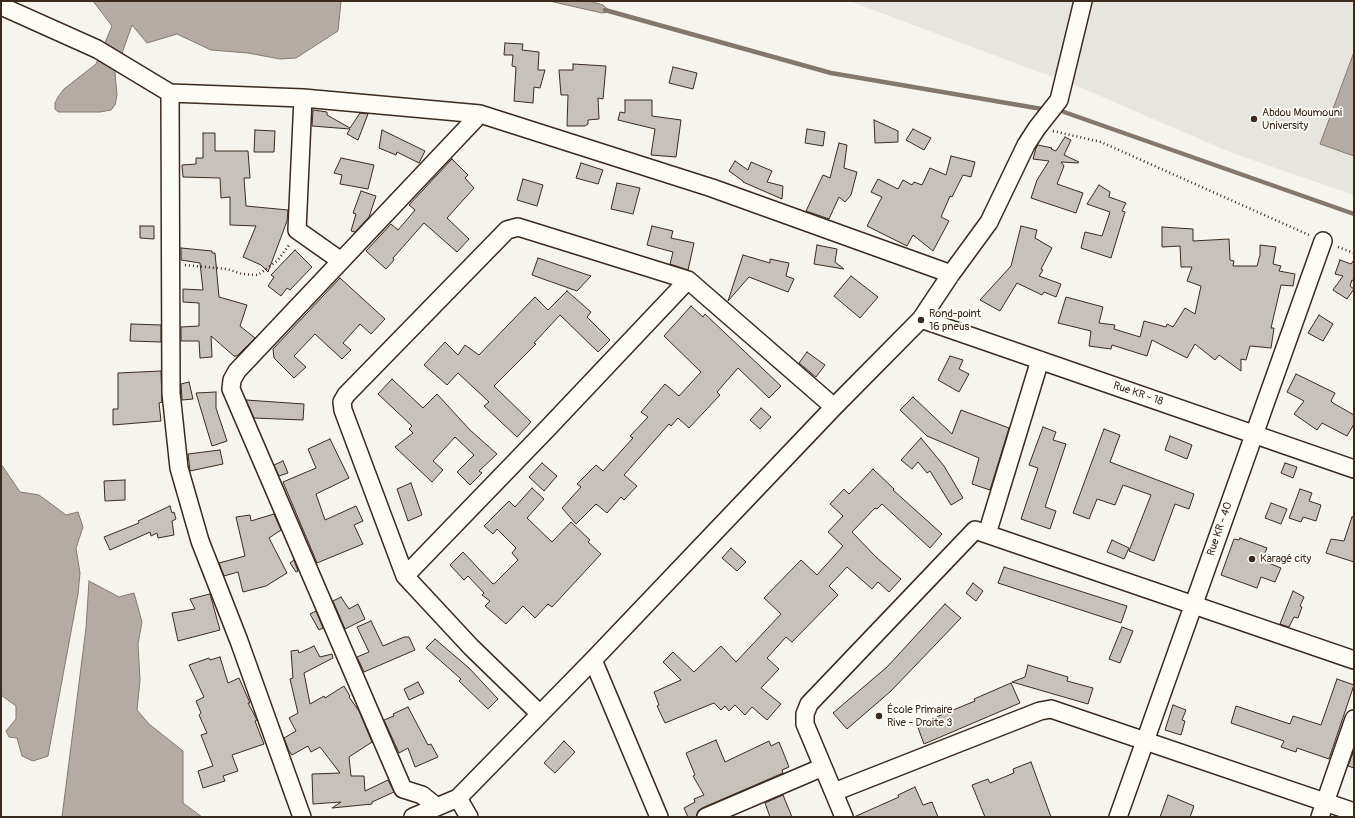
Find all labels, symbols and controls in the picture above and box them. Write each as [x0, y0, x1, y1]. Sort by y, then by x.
place label: Abdou Moumouni University [1262, 106, 1342, 132]
marker: Abdou Moumouni University [1249, 114, 1259, 124]
place label: Rond-point 16 pneus [929, 307, 981, 333]
marker: Rond-point 16 pneus [916, 315, 926, 325]
street label: Rue KR - 18 [1111, 379, 1165, 409]
street label: Rue KR - 40 [1205, 500, 1235, 558]
place label: Karagé city [1260, 552, 1311, 566]
marker: Karagé city [1247, 554, 1257, 564]
place label: École Primaire Rive - Droite 3 [887, 703, 953, 729]
marker: École Primaire Rive - Droite 3 [874, 711, 884, 721]

